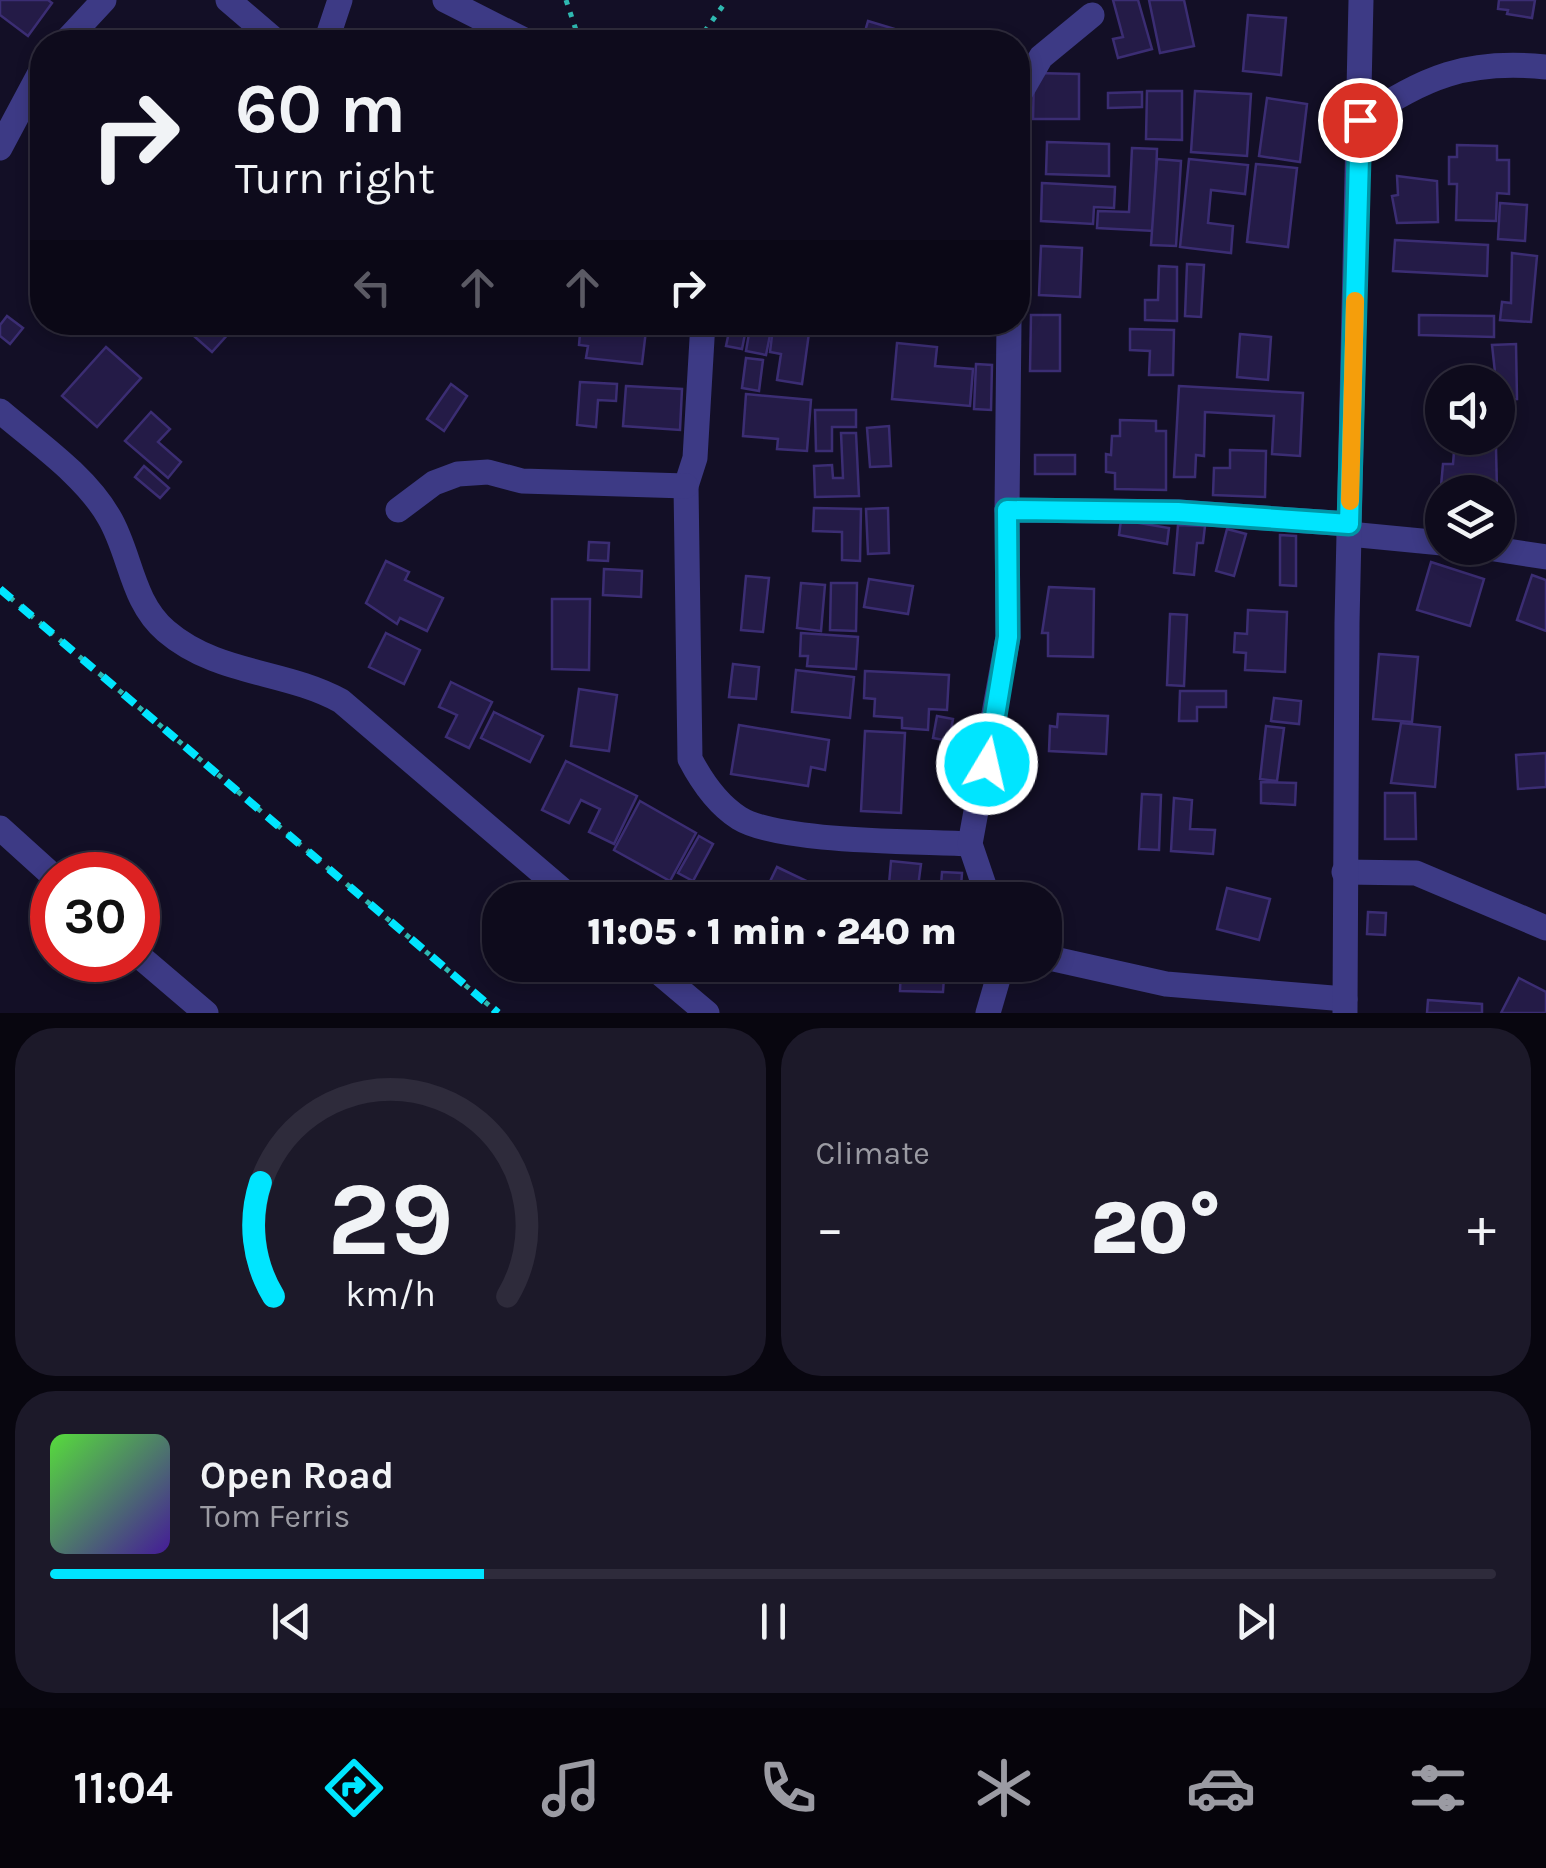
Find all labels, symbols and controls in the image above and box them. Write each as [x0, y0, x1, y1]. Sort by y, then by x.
text: 60 m [235, 68, 406, 150]
icon: right [70, 70, 200, 200]
pin [1318, 78, 1403, 163]
icon: arrive [1333, 93, 1388, 148]
text: Turn right [235, 152, 435, 204]
icon: left [345, 260, 400, 315]
icon: ahead [450, 260, 505, 315]
icon: ahead [555, 260, 610, 315]
icon: right [660, 260, 715, 315]
map controls [1425, 365, 1515, 565]
button: sound [1425, 365, 1515, 455]
button: layers [1425, 475, 1515, 565]
position arrow [935, 712, 1039, 816]
speed limit sign: 30 [30, 852, 160, 982]
text: 11:05 · 1 min · 240 m [587, 909, 957, 954]
text: Climate [816, 1135, 930, 1172]
text: 29 [327, 1159, 453, 1280]
text: 20° [1090, 1184, 1221, 1272]
text: − [816, 1196, 844, 1260]
text: + [1467, 1196, 1496, 1260]
text: km/h [345, 1273, 436, 1315]
text: Open Road [200, 1453, 394, 1498]
text: Tom Ferris [200, 1498, 350, 1535]
icon: previous [264, 1594, 319, 1649]
icon: pause [746, 1594, 801, 1649]
icon: next [1228, 1594, 1283, 1649]
icon: directions [319, 1753, 389, 1823]
icon: music [536, 1753, 606, 1823]
icon: phone [753, 1753, 823, 1823]
icon: climate [969, 1753, 1039, 1823]
icon: car [1186, 1753, 1256, 1823]
icon: filters [1403, 1753, 1473, 1823]
text: 11:04 [73, 1762, 173, 1814]

